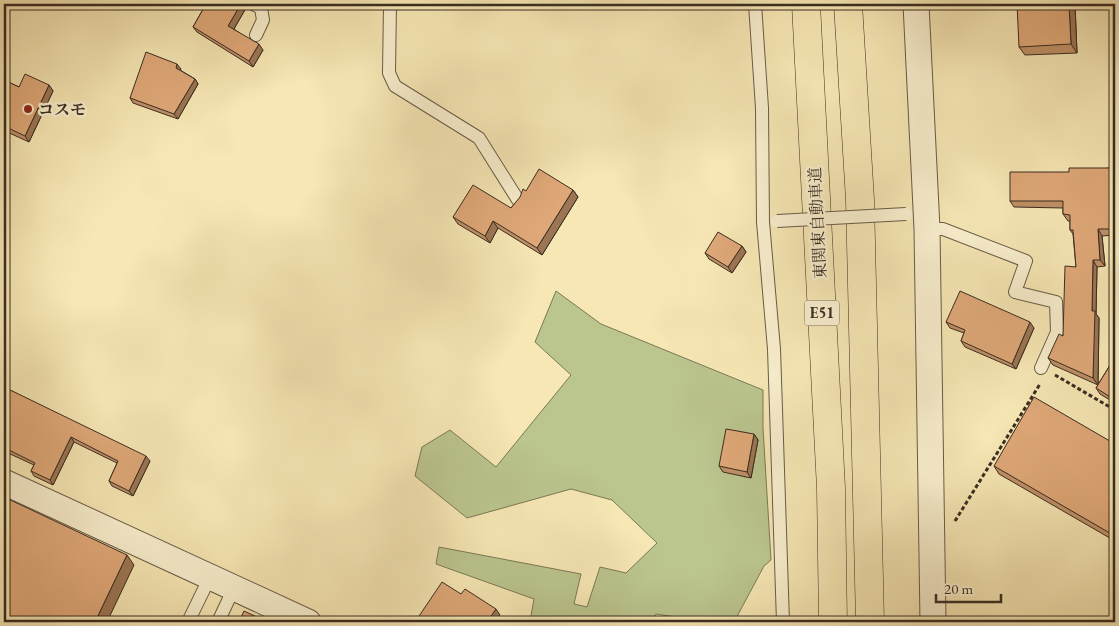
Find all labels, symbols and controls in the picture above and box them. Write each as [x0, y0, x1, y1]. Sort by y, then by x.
place label: コスモ [38, 99, 86, 120]
marker: コスモ [22, 103, 34, 115]
street label: 東関東自動車道 [804, 166, 831, 279]
road number: E51 [804, 300, 840, 326]
scale bar [936, 571, 1002, 603]
text: 20 m [944, 579, 973, 598]

